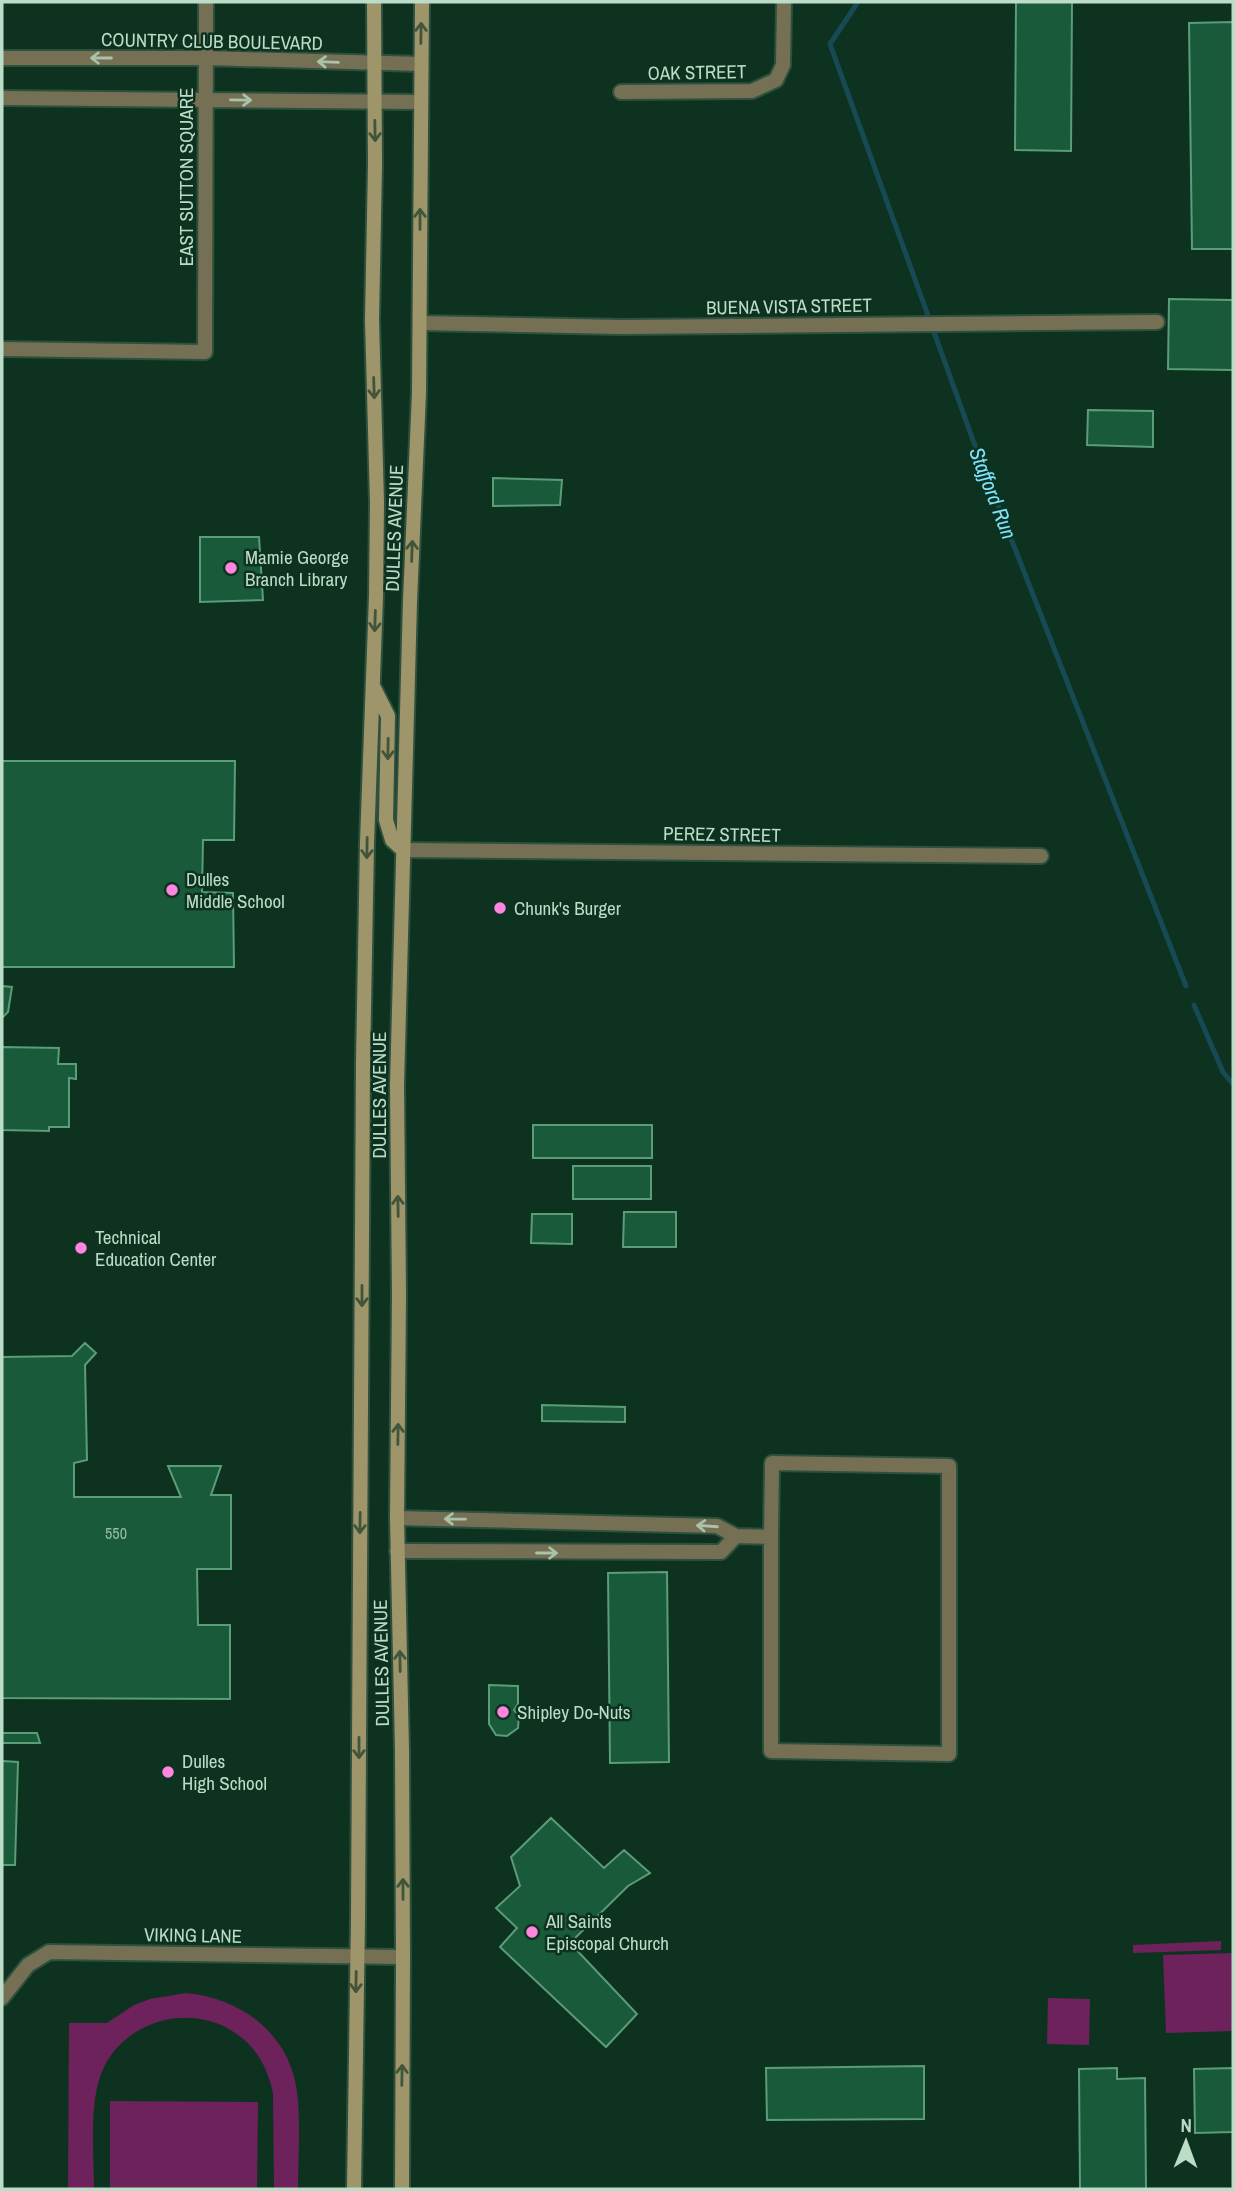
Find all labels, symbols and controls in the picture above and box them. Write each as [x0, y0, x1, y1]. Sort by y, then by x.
one-way arrow [414, 22, 428, 45]
street label: COUNTRY CLUB BOULEVARD [101, 26, 323, 56]
one-way arrow [89, 51, 112, 65]
one-way arrow [317, 55, 340, 68]
street label: OAK STREET [647, 58, 747, 86]
street label: EAST SUTTON SQUARE [173, 88, 199, 266]
one-way arrow [230, 93, 253, 107]
one-way arrow [368, 120, 381, 143]
one-way arrow [413, 208, 427, 231]
street label: BUENA VISTA STREET [706, 292, 873, 320]
one-way arrow [367, 376, 380, 399]
water label: Stafford Run [962, 443, 1024, 543]
street label: DULLES AVENUE [379, 464, 409, 592]
one-way arrow [405, 540, 419, 563]
place label: Mamie George Branch Library [245, 544, 349, 592]
marker: Mamie George Branch Library [223, 560, 239, 576]
one-way arrow [368, 609, 381, 632]
one-way arrow [381, 737, 394, 760]
street label: PEREZ STREET [663, 820, 782, 848]
one-way arrow [360, 836, 373, 859]
place label: Dulles Middle School [186, 866, 285, 914]
marker: Dulles Middle School [164, 882, 180, 898]
place label: Chunk's Burger [514, 895, 622, 921]
marker: Chunk's Burger [492, 900, 508, 916]
street label: DULLES AVENUE [366, 1031, 392, 1159]
one-way arrow [391, 1195, 405, 1218]
place label: Technical Education Center [95, 1224, 217, 1272]
marker: Technical Education Center [73, 1240, 89, 1256]
one-way arrow [355, 1284, 369, 1307]
one-way arrow [391, 1422, 405, 1445]
one-way arrow [353, 1512, 367, 1535]
one-way arrow [444, 1512, 467, 1526]
one-way arrow [696, 1519, 719, 1532]
house number: 550 [105, 1522, 127, 1544]
one-way arrow [535, 1546, 558, 1560]
street label: DULLES AVENUE [367, 1599, 395, 1727]
one-way arrow [393, 1650, 407, 1673]
place label: Shipley Do-Nuts [517, 1699, 631, 1725]
marker: Shipley Do-Nuts [495, 1704, 511, 1720]
one-way arrow [352, 1736, 366, 1759]
place label: Dulles High School [182, 1748, 267, 1796]
marker: Dulles High School [160, 1764, 176, 1780]
one-way arrow [396, 1877, 410, 1900]
place label: All Saints Episcopal Church [545, 1908, 669, 1956]
street label: VIKING LANE [144, 1921, 242, 1949]
marker: All Saints Episcopal Church [524, 1924, 540, 1940]
one-way arrow [350, 1970, 363, 1993]
one-way arrow [395, 2063, 408, 2086]
north arrow [1151, 2107, 1221, 2177]
text: N [1180, 2112, 1192, 2138]

